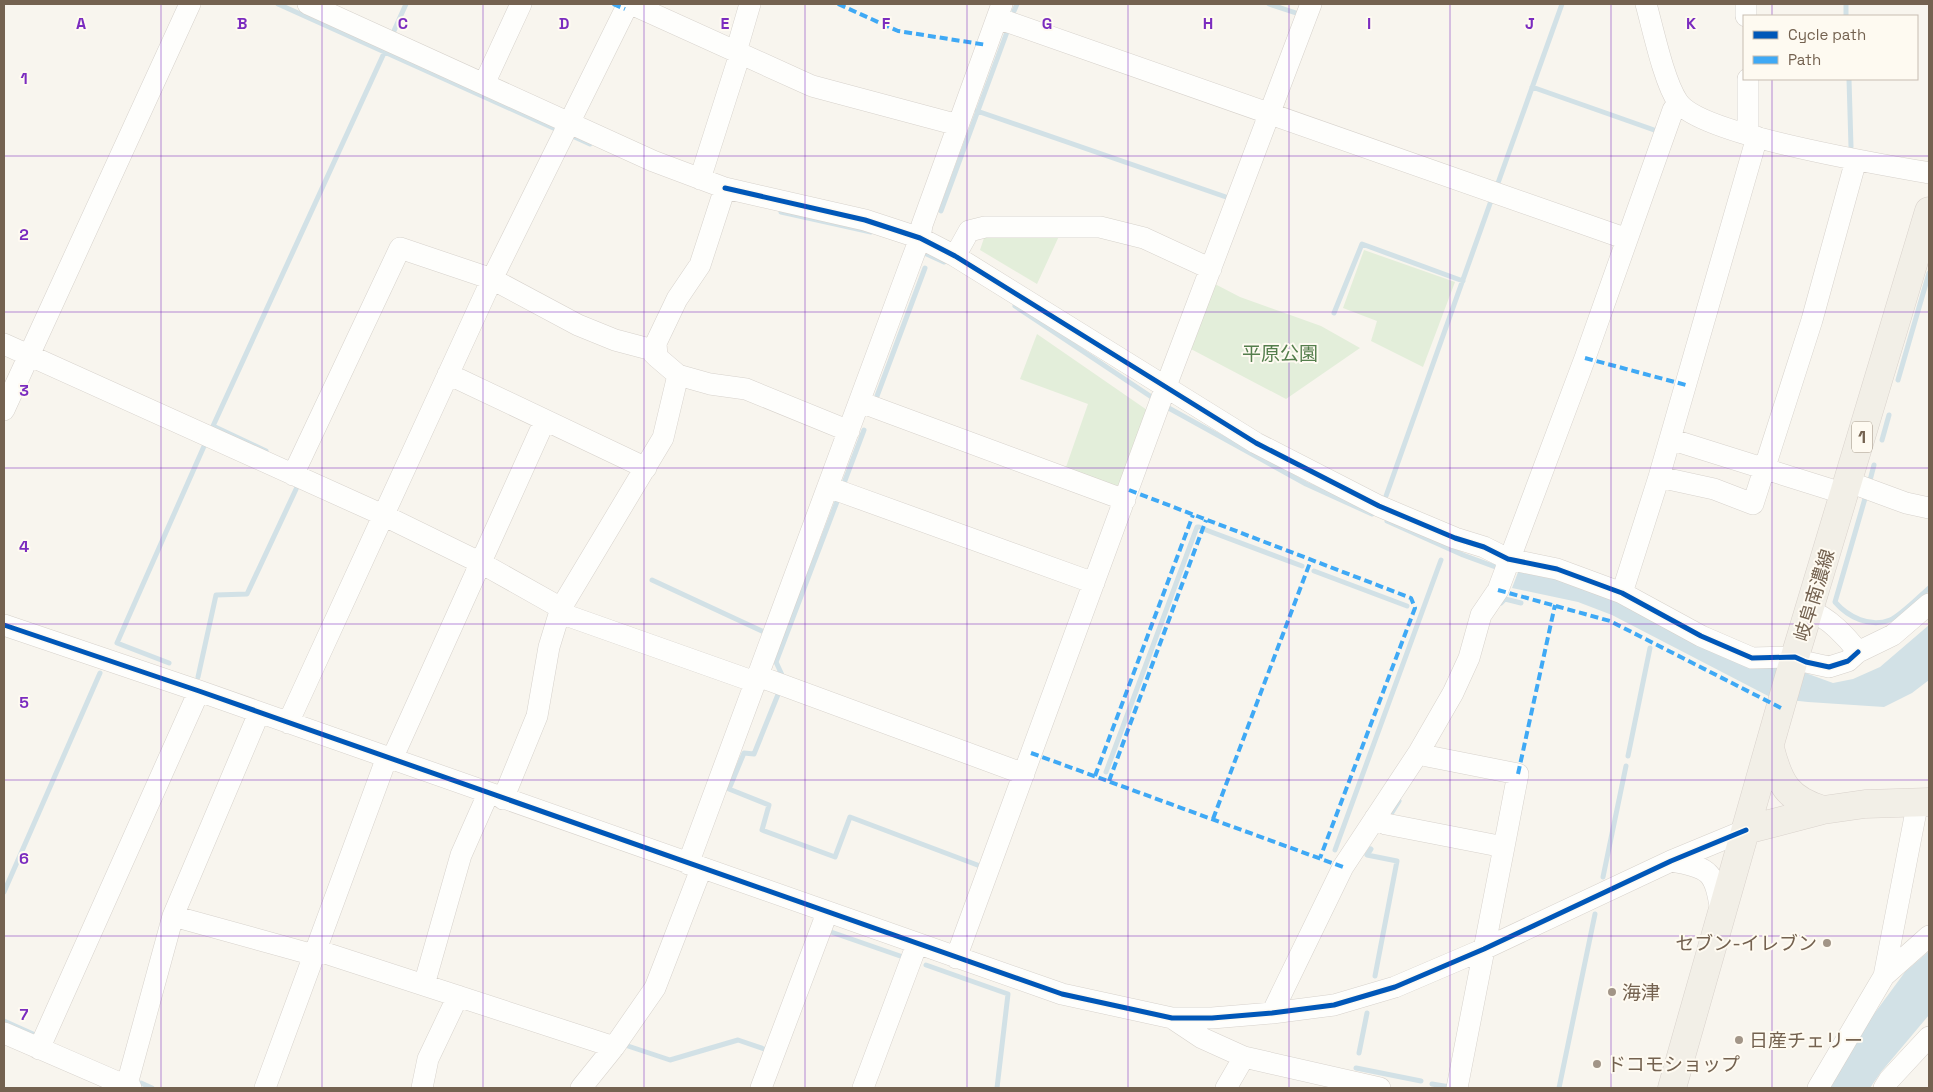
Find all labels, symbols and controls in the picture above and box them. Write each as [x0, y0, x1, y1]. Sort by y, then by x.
text: A [76, 13, 86, 34]
text: B [237, 13, 247, 34]
text: C [398, 13, 408, 34]
text: D [559, 13, 569, 34]
text: E [721, 13, 730, 34]
text: F [882, 13, 891, 34]
text: G [1042, 13, 1052, 34]
text: H [1203, 13, 1213, 34]
text: I [1367, 13, 1371, 34]
text: J [1525, 13, 1535, 34]
text: K [1686, 13, 1696, 34]
legend [1743, 15, 1918, 80]
text: Cycle path [1788, 25, 1866, 44]
text: Path [1788, 50, 1821, 69]
text: 1 [20, 68, 28, 89]
text: 2 [19, 224, 29, 245]
park label: 平原公園 [1242, 341, 1318, 366]
text: 3 [19, 380, 29, 401]
road number: 1 [1852, 422, 1872, 452]
text: 4 [19, 536, 29, 557]
street label: 岐阜南濃線 [1789, 546, 1840, 644]
text: 5 [19, 692, 29, 713]
text: 6 [19, 848, 29, 869]
place label: セブン-イレブン [1675, 931, 1817, 956]
marker: セブン-イレブン [1821, 937, 1833, 949]
place label: 海津 [1622, 980, 1660, 1005]
marker: 海津 [1606, 986, 1618, 998]
text: 7 [20, 1004, 29, 1025]
place label: 日産チェリー [1749, 1028, 1863, 1053]
marker: 日産チェリー [1733, 1034, 1745, 1046]
place label: ドコモショップ [1607, 1052, 1740, 1077]
marker: ドコモショップ [1591, 1058, 1603, 1070]

